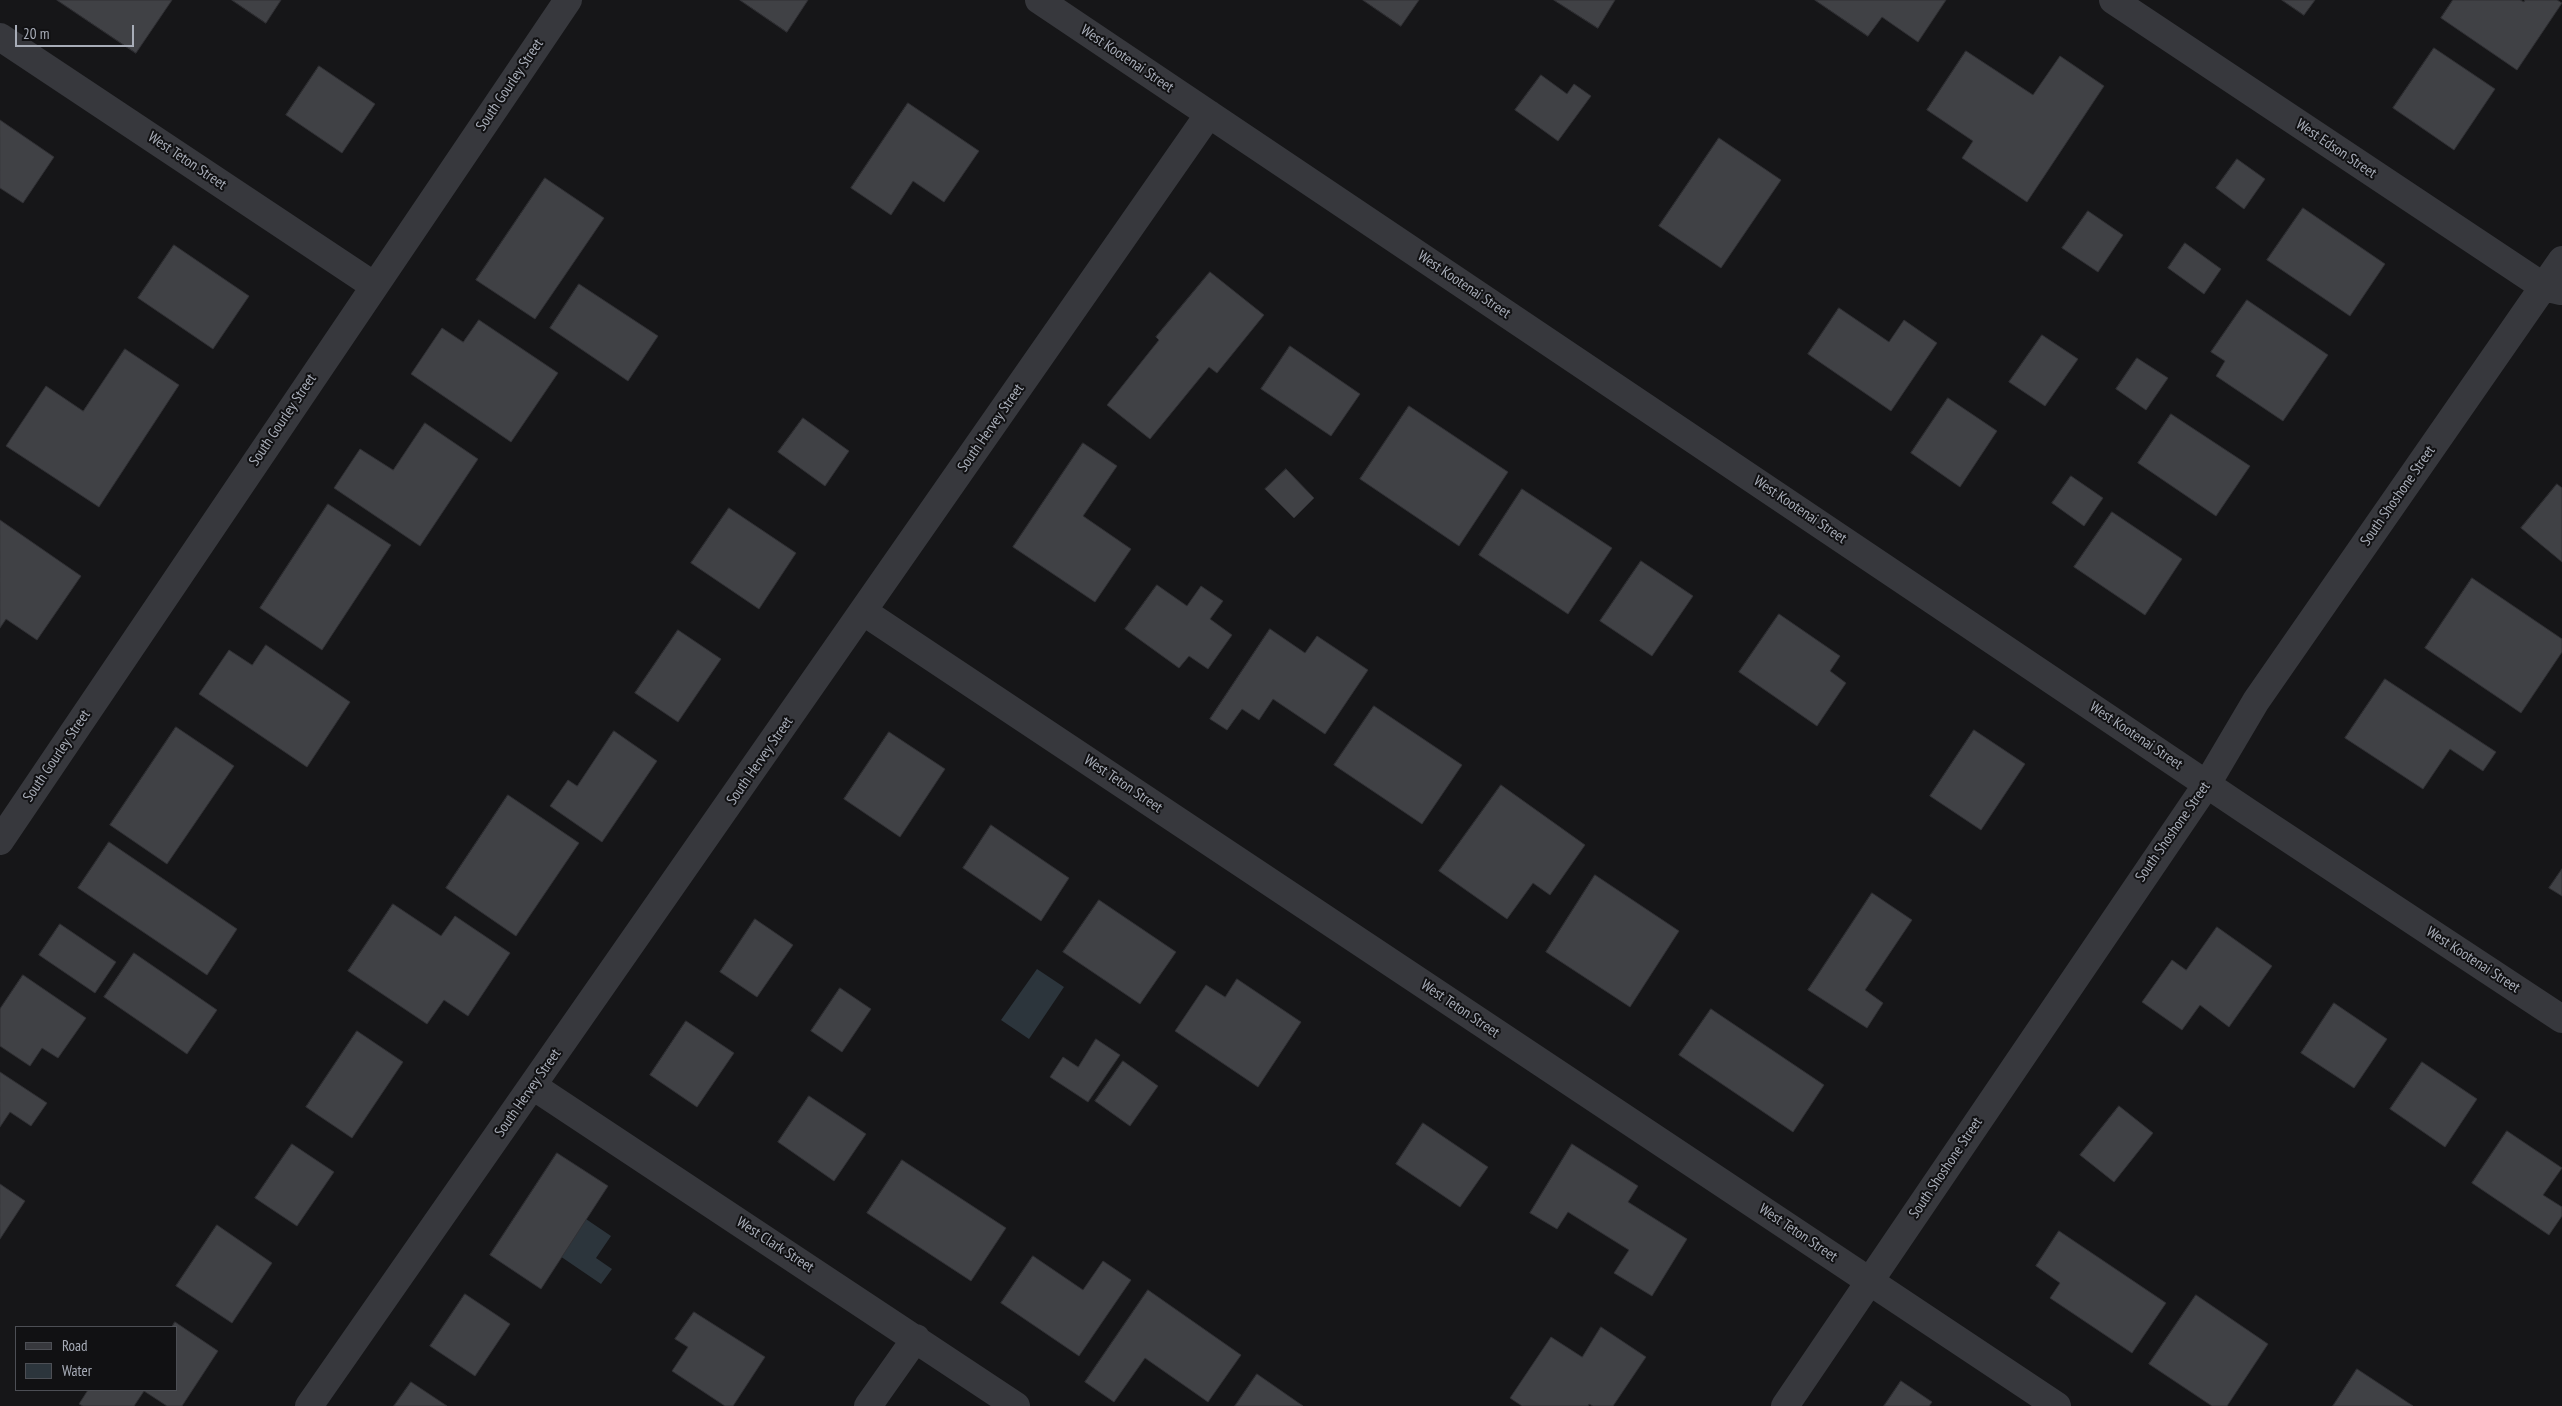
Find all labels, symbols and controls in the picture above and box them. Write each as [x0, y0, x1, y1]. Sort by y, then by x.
scale bar [18, 15, 136, 47]
street label: West Kootenai Street [1077, 21, 1177, 97]
text: 20 m [23, 24, 49, 43]
street label: South Gourley Street [473, 36, 547, 134]
street label: West Edson Street [2292, 115, 2380, 183]
street label: West Teton Street [144, 128, 230, 194]
street label: West Kootenai Street [1414, 247, 1514, 323]
street label: South Gourley Street [246, 371, 320, 469]
street label: South Hervey Street [954, 381, 1028, 475]
street label: South Shoshone Street [2357, 443, 2439, 549]
street label: West Kootenai Street [1750, 472, 1850, 548]
street label: West Kootenai Street [2086, 698, 2186, 774]
street label: South Gourley Street [20, 707, 94, 805]
street label: South Hervey Street [723, 714, 797, 808]
street label: West Teton Street [1080, 751, 1166, 817]
street label: South Shoshone Street [2132, 779, 2214, 885]
street label: West Kootenai Street [2423, 923, 2523, 997]
street label: West Teton Street [1417, 976, 1503, 1042]
street label: South Hervey Street [491, 1046, 565, 1140]
street label: South Shoshone Street [1906, 1114, 1986, 1222]
street label: West Teton Street [1755, 1200, 1841, 1266]
street label: West Clark Street [733, 1213, 817, 1277]
legend [15, 1326, 178, 1391]
text: Road [62, 1336, 88, 1355]
text: Water [62, 1361, 92, 1380]

